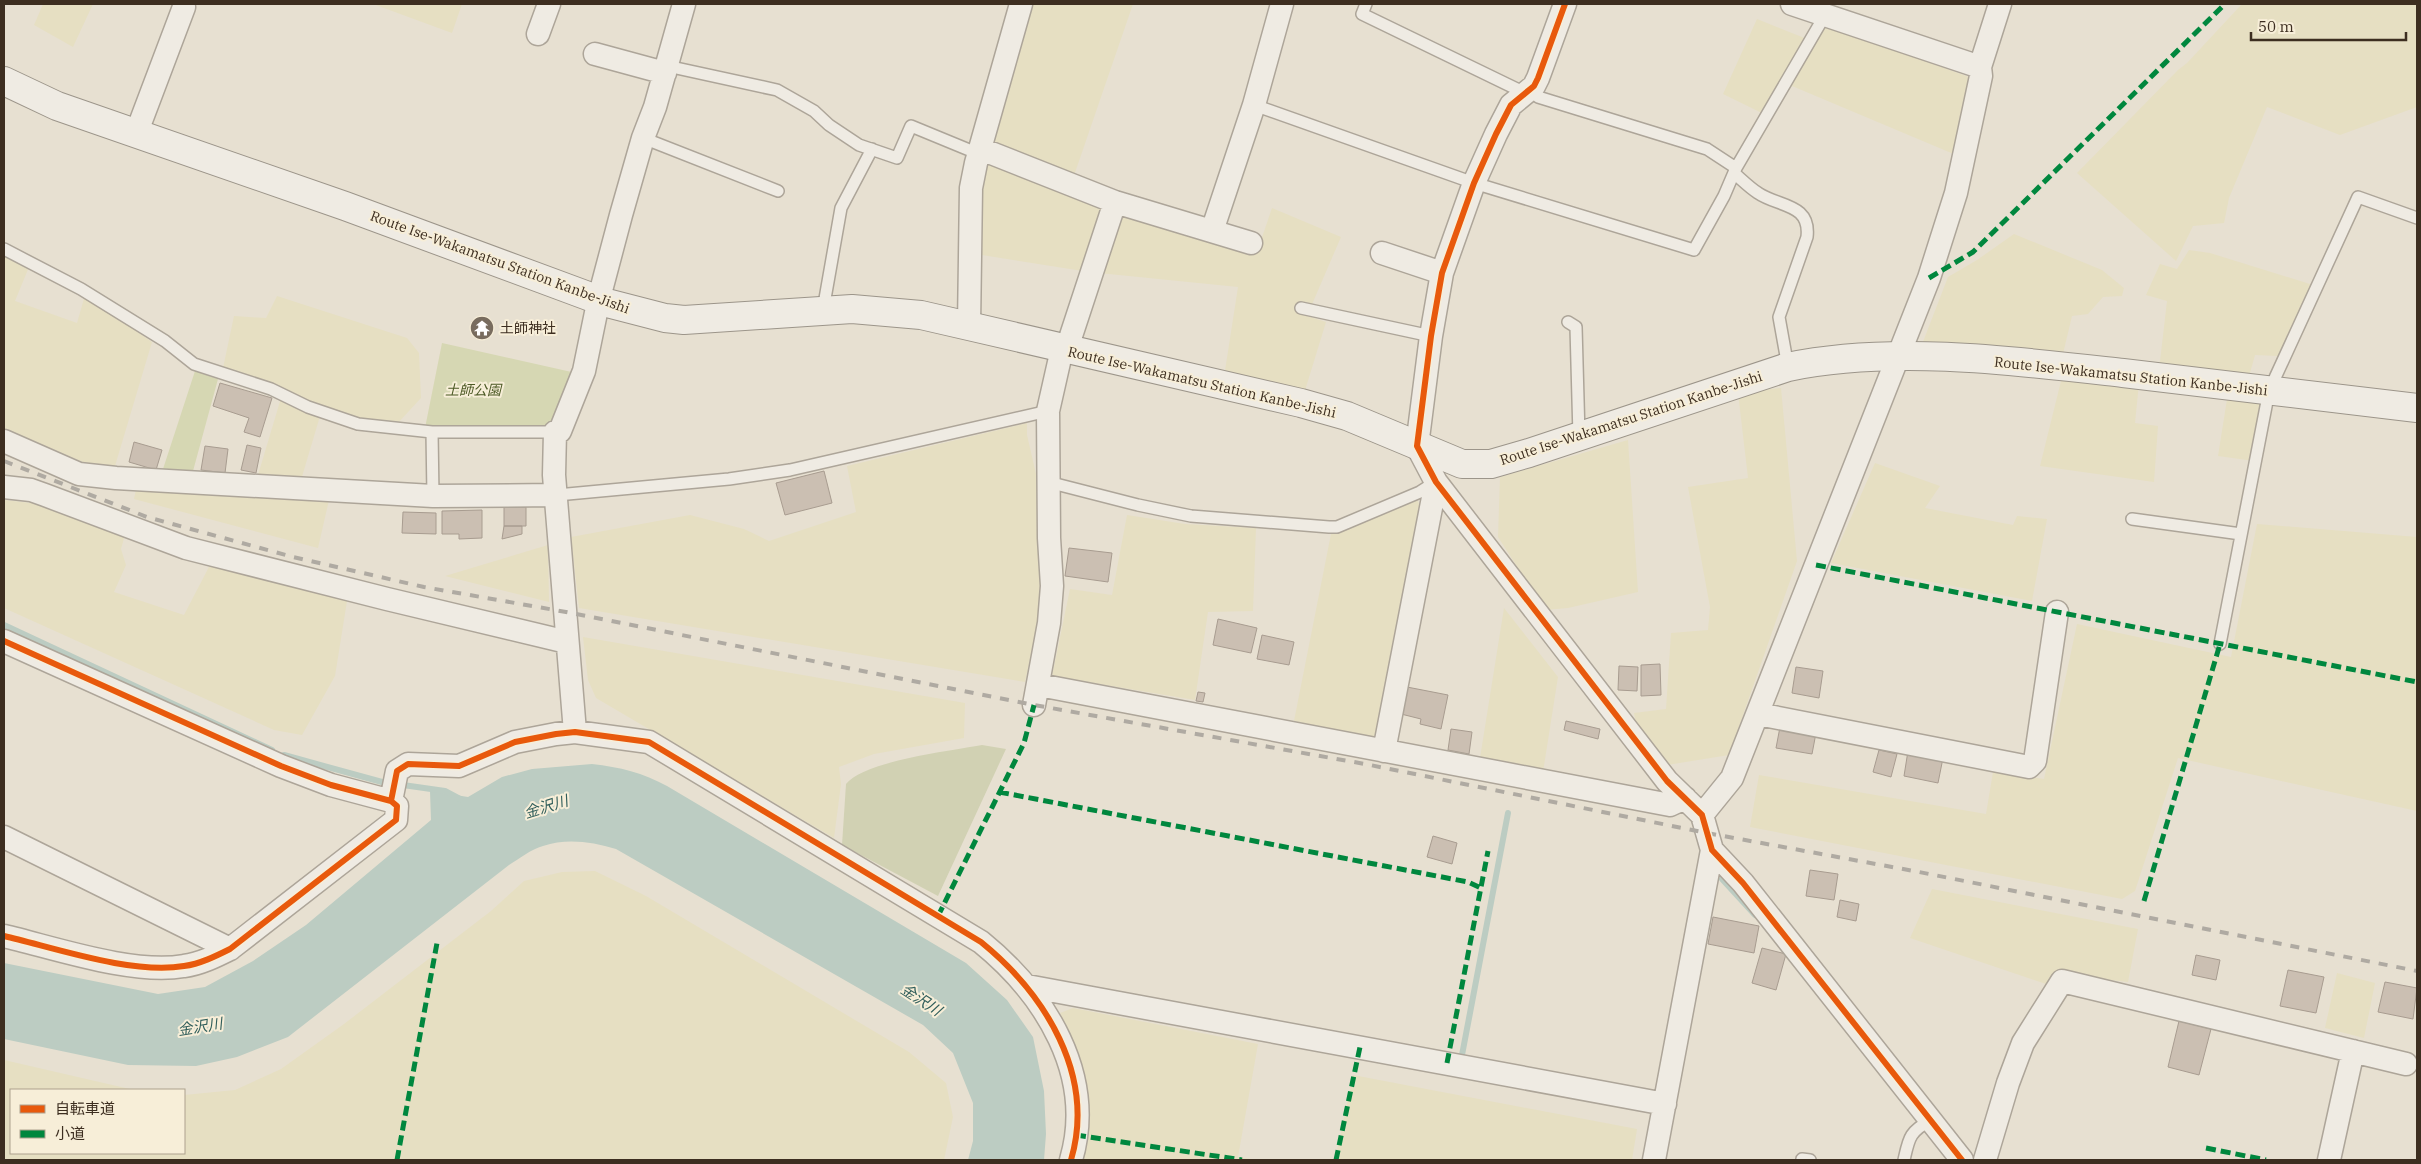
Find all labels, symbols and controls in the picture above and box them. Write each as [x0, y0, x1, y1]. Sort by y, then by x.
scale bar [2251, 10, 2406, 42]
text: 50 m [2258, 17, 2294, 36]
street label: Route Ise-Wakamatsu Station Kanbe-Jishi [368, 207, 632, 317]
temple icon: 土師神社 [469, 315, 495, 341]
place label: 土師神社 [500, 319, 556, 337]
street label: Route Ise-Wakamatsu Station Kanbe-Jishi [1066, 342, 1338, 422]
street label: Route Ise-Wakamatsu Station Kanbe-Jishi [1993, 353, 2269, 399]
street label: Route Ise-Wakamatsu Station Kanbe-Jishi [1497, 367, 1765, 469]
park label: 土師公園 [445, 381, 503, 399]
water label: 金沢川 [522, 790, 572, 822]
water label: 金沢川 [897, 979, 947, 1021]
water label: 金沢川 [176, 1013, 226, 1039]
legend [10, 1089, 185, 1154]
text: 自転車道 [55, 1099, 115, 1118]
text: 小道 [55, 1124, 85, 1143]

